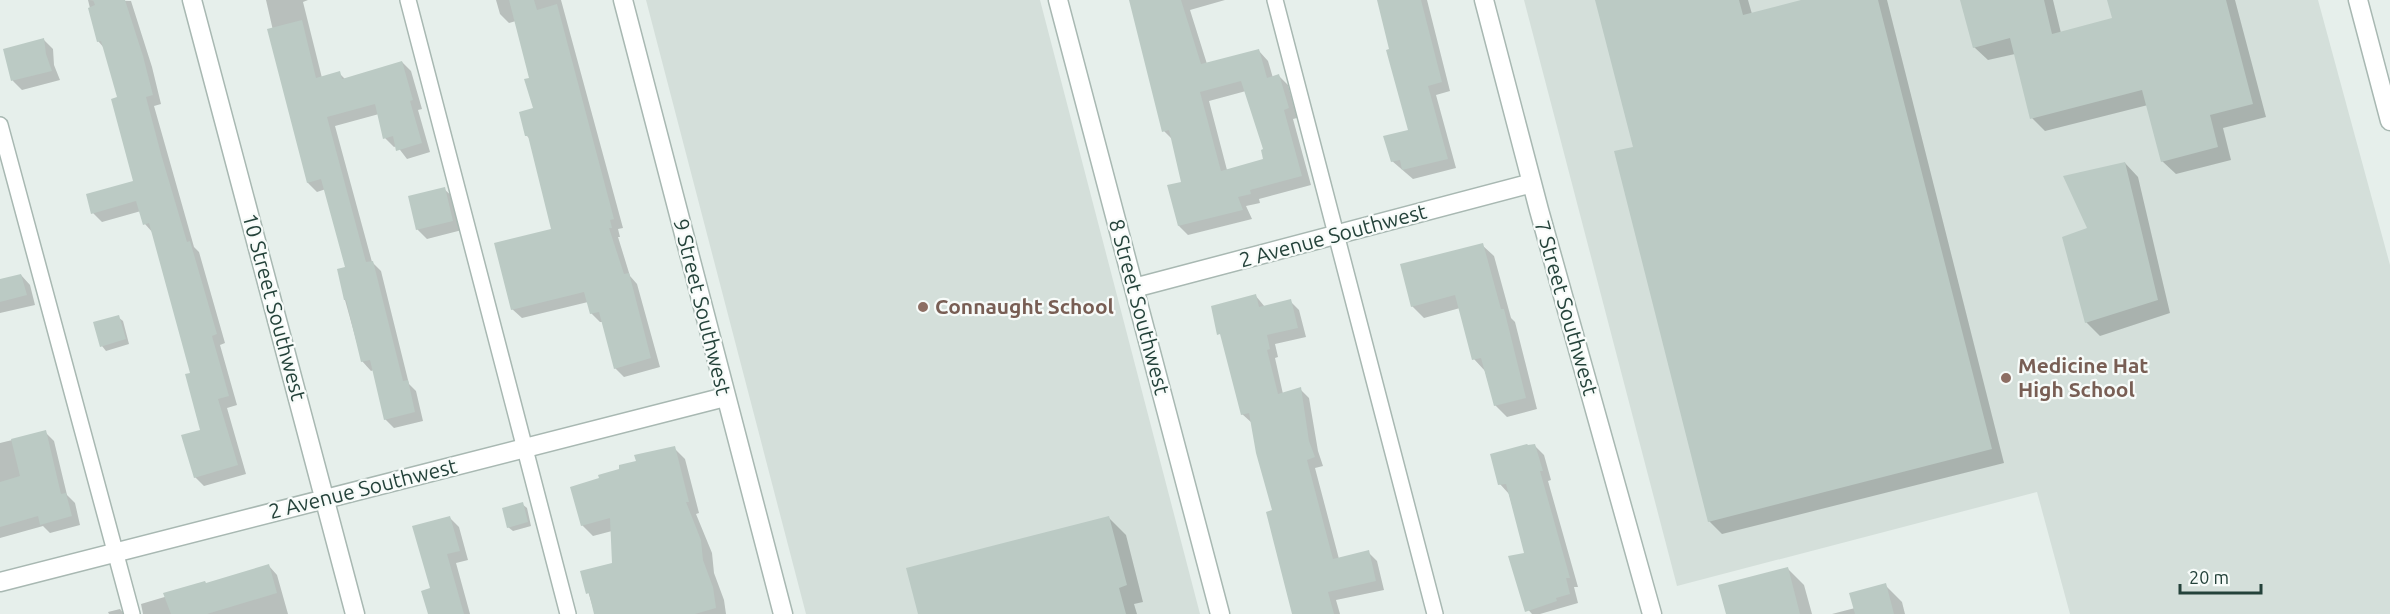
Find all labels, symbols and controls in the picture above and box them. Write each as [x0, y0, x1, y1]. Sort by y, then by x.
street label: 2 Avenue Southwest [1236, 198, 1429, 272]
street label: 10 Street Southwest [238, 211, 311, 403]
street label: 9 Street Southwest [669, 216, 736, 397]
street label: 8 Street Southwest [1105, 216, 1175, 397]
street label: 7 Street Southwest [1531, 217, 1603, 398]
place label: Connaught School [935, 294, 1114, 318]
marker: Connaught School [916, 300, 930, 314]
place label: Medicine Hat High School [2018, 353, 2148, 401]
marker: Medicine Hat High School [1999, 371, 2013, 385]
street label: 2 Avenue Southwest [266, 453, 459, 523]
scale bar [2180, 557, 2261, 595]
text: 20 m [2189, 567, 2229, 587]

